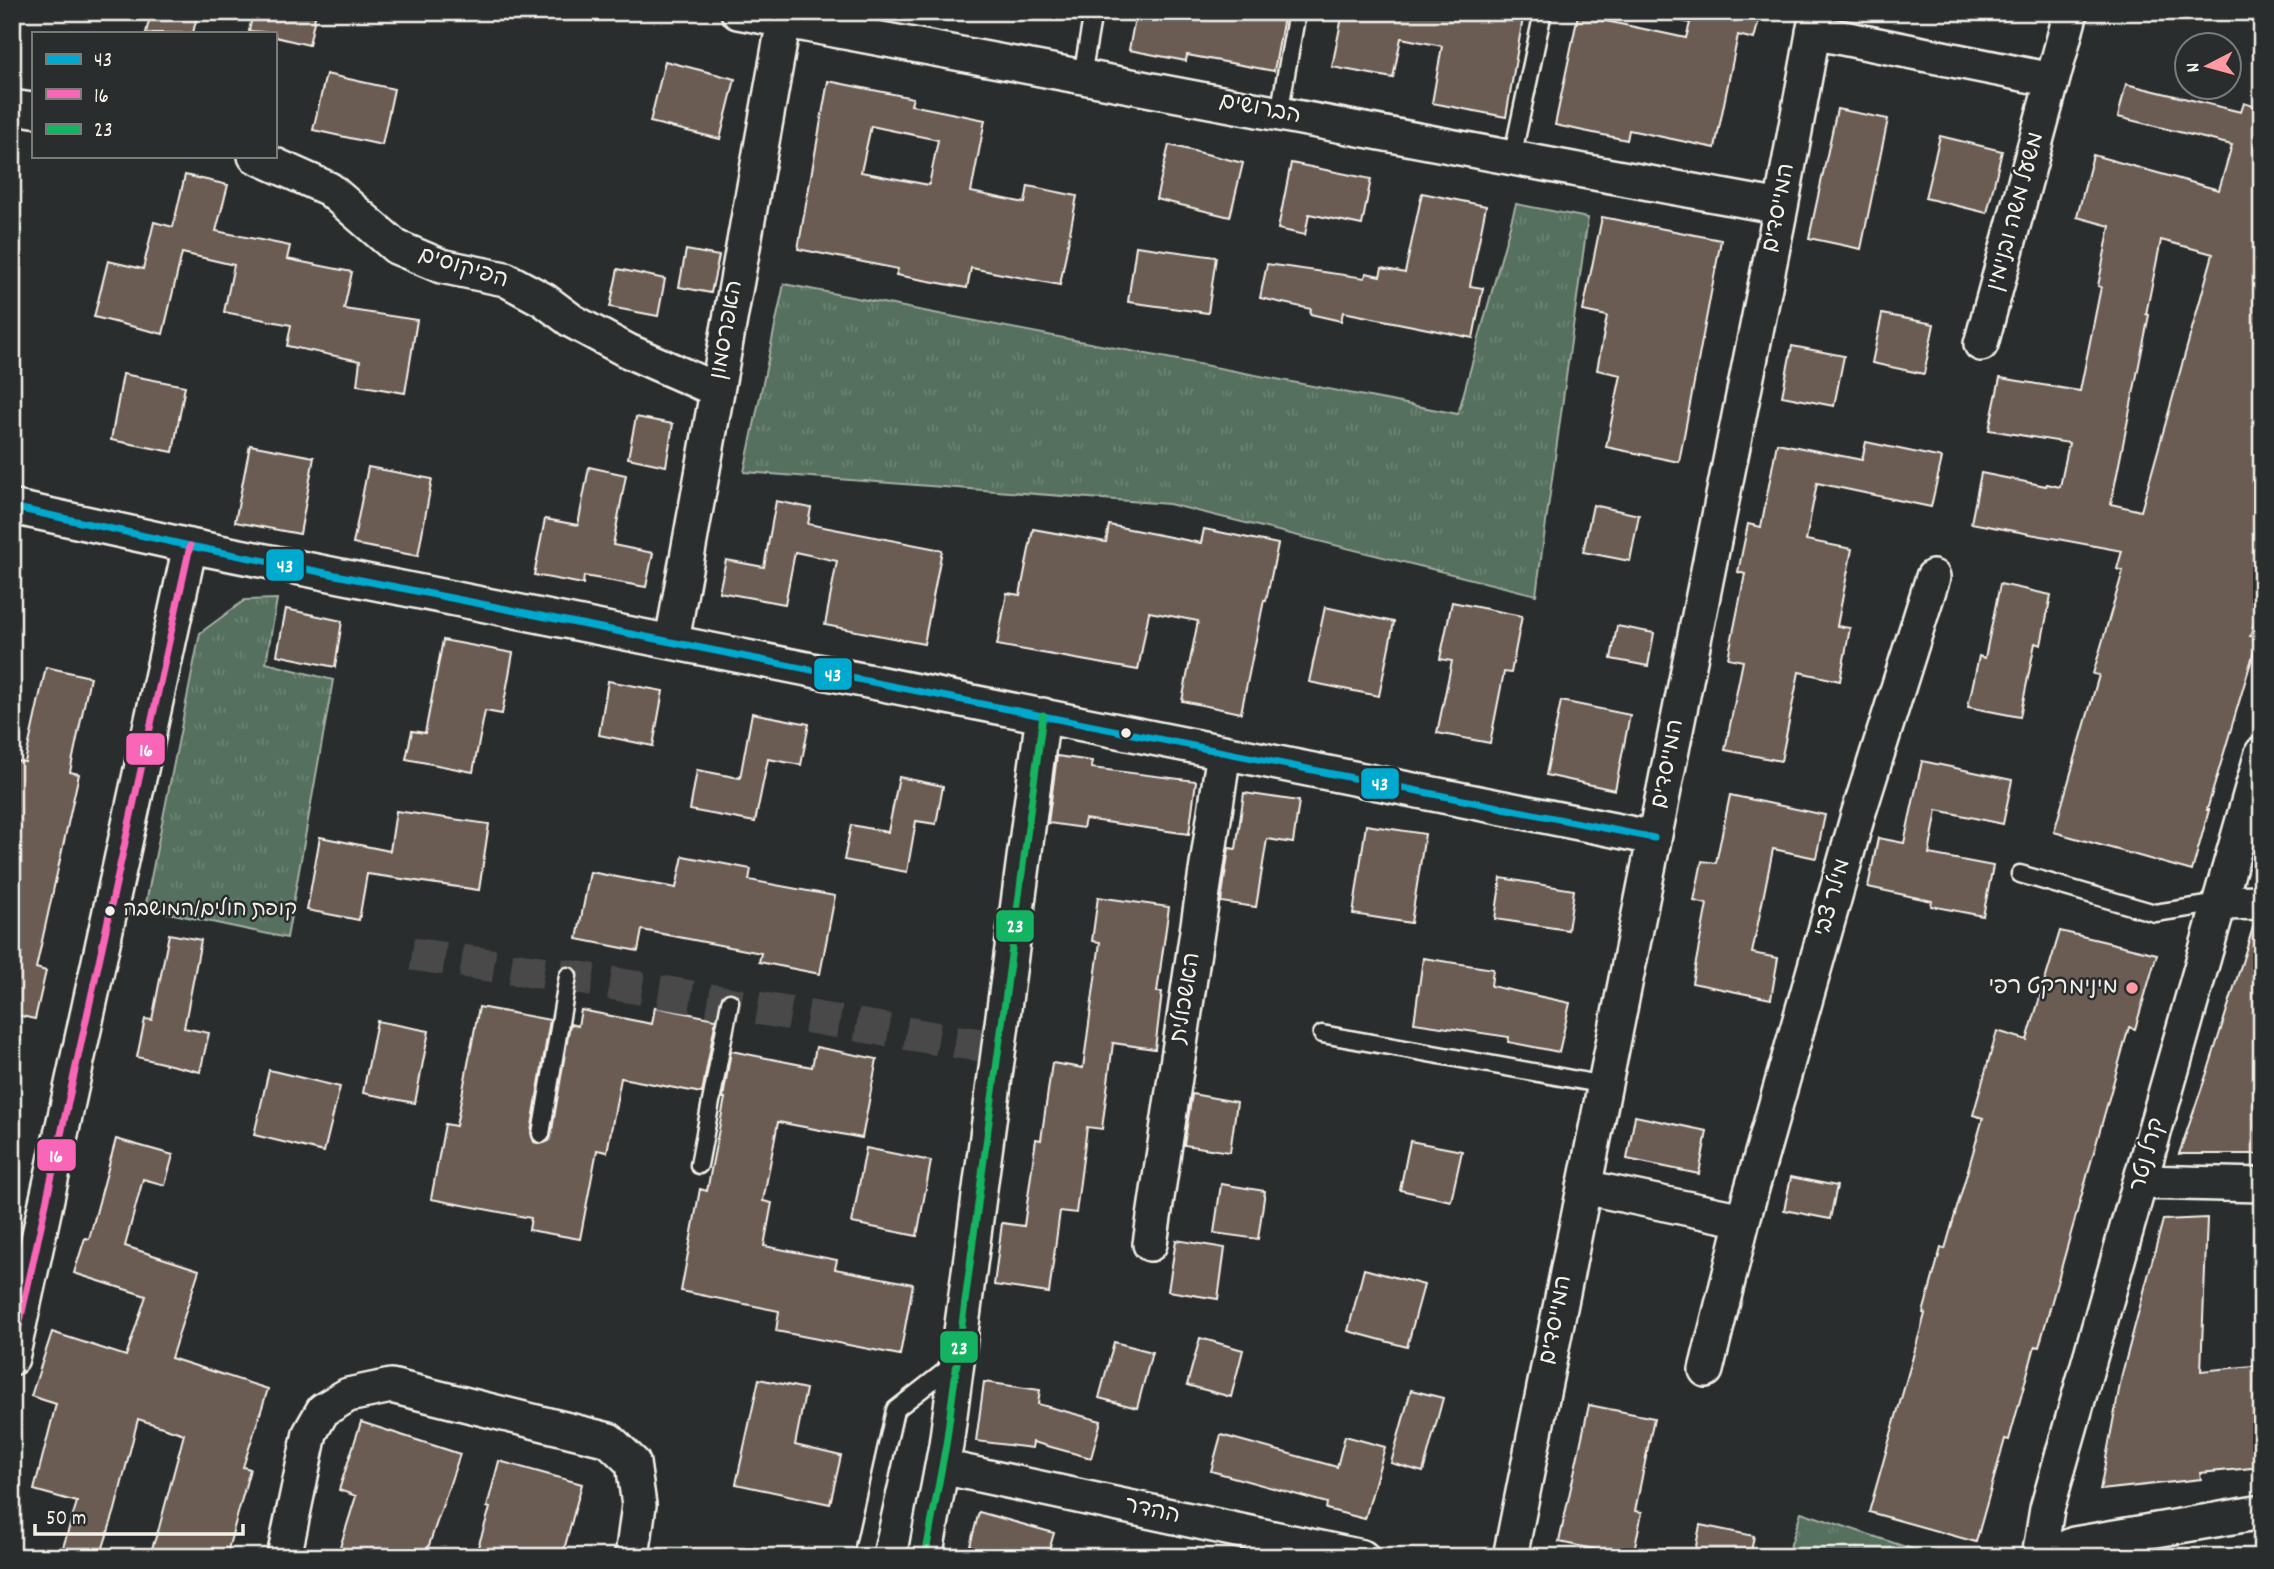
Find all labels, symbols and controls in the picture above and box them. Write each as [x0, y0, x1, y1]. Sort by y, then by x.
legend [32, 32, 276, 158]
north arrow [2172, 32, 2242, 102]
text: 43 [94, 47, 112, 77]
text: N [2181, 61, 2208, 73]
text: 16 [94, 83, 109, 113]
street label: הברושים [1216, 86, 1304, 134]
text: 23 [94, 117, 113, 147]
street label: משעל משה ובנימין [1980, 129, 2054, 295]
street label: המייסדים [1755, 161, 1805, 255]
street label: הפיקוסים [414, 240, 512, 298]
street label: האפרסמון [703, 278, 753, 382]
line badge: 43 [265, 548, 305, 582]
text: 43 [277, 555, 293, 582]
line badge: 43 [813, 657, 853, 691]
text: 43 [825, 664, 841, 691]
street label: המייסדים [1644, 717, 1694, 811]
unlabelled marker [1119, 726, 1133, 740]
line badge: 16 [125, 732, 166, 766]
text: 16 [139, 739, 153, 766]
line badge: 43 [1360, 767, 1400, 800]
text: 43 [1372, 773, 1388, 800]
street label: מילר צבי [1807, 855, 1861, 941]
place label: קופת חולים/המושבה [123, 896, 297, 926]
marker: קופת חולים/המושבה [103, 904, 117, 918]
line badge: 23 [995, 909, 1035, 943]
text: 23 [1007, 915, 1023, 942]
street label: האשכולית [1163, 950, 1210, 1047]
place label: מינימרקט רפי [1988, 972, 2118, 1005]
marker: מינימרקט רפי [2124, 980, 2140, 996]
street label: קרל נטר [2123, 1114, 2175, 1196]
line badge: 16 [36, 1138, 77, 1172]
text: 16 [49, 1145, 63, 1172]
street label: המייסדים [1532, 1273, 1582, 1367]
line badge: 23 [939, 1330, 979, 1364]
text: 23 [951, 1337, 967, 1364]
street label: ההדר [1121, 1490, 1183, 1534]
scale bar [35, 1492, 243, 1536]
text: 50 m [46, 1505, 86, 1535]

